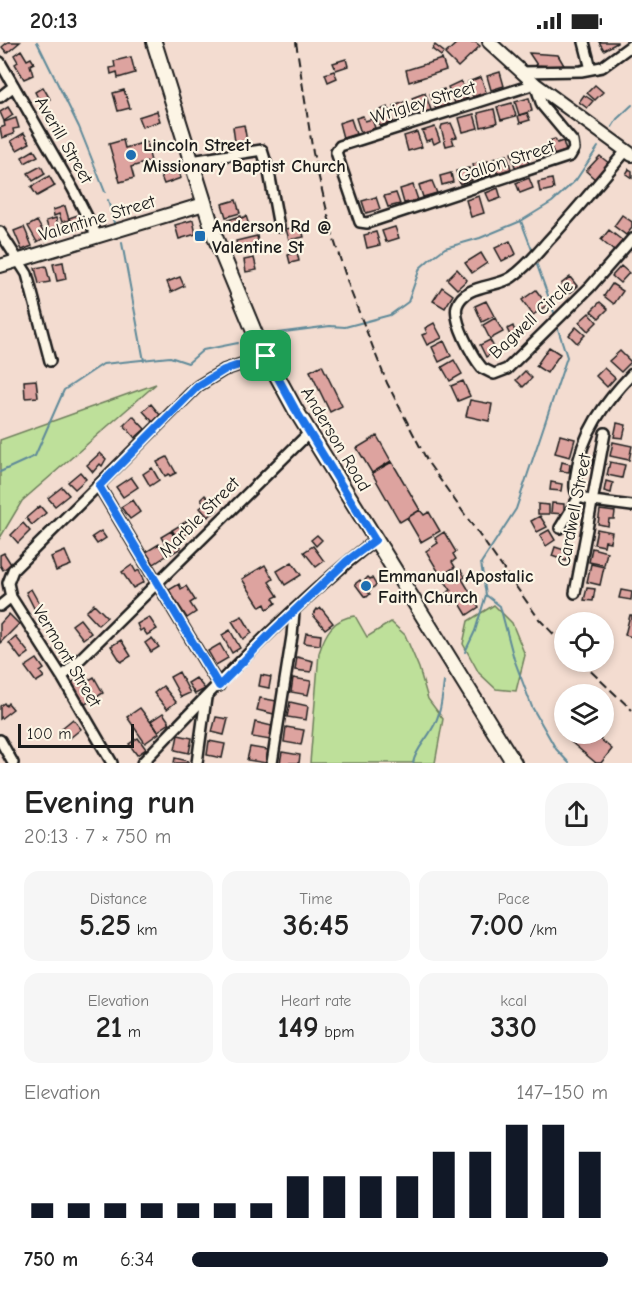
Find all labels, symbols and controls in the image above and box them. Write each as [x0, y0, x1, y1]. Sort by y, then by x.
text: 20:13 [30, 8, 78, 34]
street label: Wrigley Street [368, 76, 479, 128]
street label: Averill Street [30, 93, 97, 188]
place label: Lincoln Street Missionary Baptist Church [143, 135, 346, 177]
street label: Gallon Street [455, 136, 558, 187]
marker: Lincoln Street Missionary Baptist Church [124, 148, 138, 162]
street label: Valentine Street [37, 191, 158, 246]
place label: Anderson Rd @ Valentine St [212, 216, 332, 258]
marker: Anderson Rd @ Valentine St [193, 229, 207, 243]
street label: Bagwell Circle [485, 275, 578, 363]
pin [240, 330, 291, 381]
icon: arrive [249, 339, 282, 372]
street label: Anderson Road [296, 383, 375, 495]
street label: Cardwell Street [553, 451, 596, 569]
street label: Marble Street [155, 472, 245, 562]
place label: Emmanual Apostalic Faith Church [378, 566, 534, 608]
marker: Emmanual Apostalic Faith Church [359, 579, 373, 593]
street label: Vermont Street [28, 601, 106, 712]
map controls [554, 612, 614, 744]
button: locate [554, 612, 614, 672]
button: layers [554, 684, 614, 744]
scale bar [18, 721, 134, 748]
text: 100 m [27, 725, 71, 743]
text: Evening run [24, 783, 195, 821]
button: share [545, 783, 608, 846]
text: 20:13 · 7 × 750 m [24, 825, 171, 848]
text: Distance [90, 890, 147, 908]
text: Time [299, 890, 333, 908]
text: Pace [498, 890, 530, 908]
text: 5.25 [79, 908, 131, 943]
text: 36:45 [283, 908, 349, 943]
text: 7:00 [470, 908, 524, 943]
text: km [131, 921, 158, 939]
text: /km [524, 921, 557, 939]
text: Elevation [88, 992, 149, 1010]
text: Heart rate [281, 992, 351, 1010]
text: kcal [500, 992, 527, 1010]
text: 21 [96, 1010, 122, 1045]
text: 149 [278, 1010, 319, 1045]
text: 330 [490, 1010, 537, 1045]
text: m [122, 1023, 141, 1041]
text: bpm [319, 1023, 354, 1041]
text: Elevation [24, 1081, 101, 1104]
text: 147–150 m [516, 1081, 608, 1104]
text: 750 m [24, 1248, 78, 1271]
text: 6:34 [120, 1248, 154, 1271]

